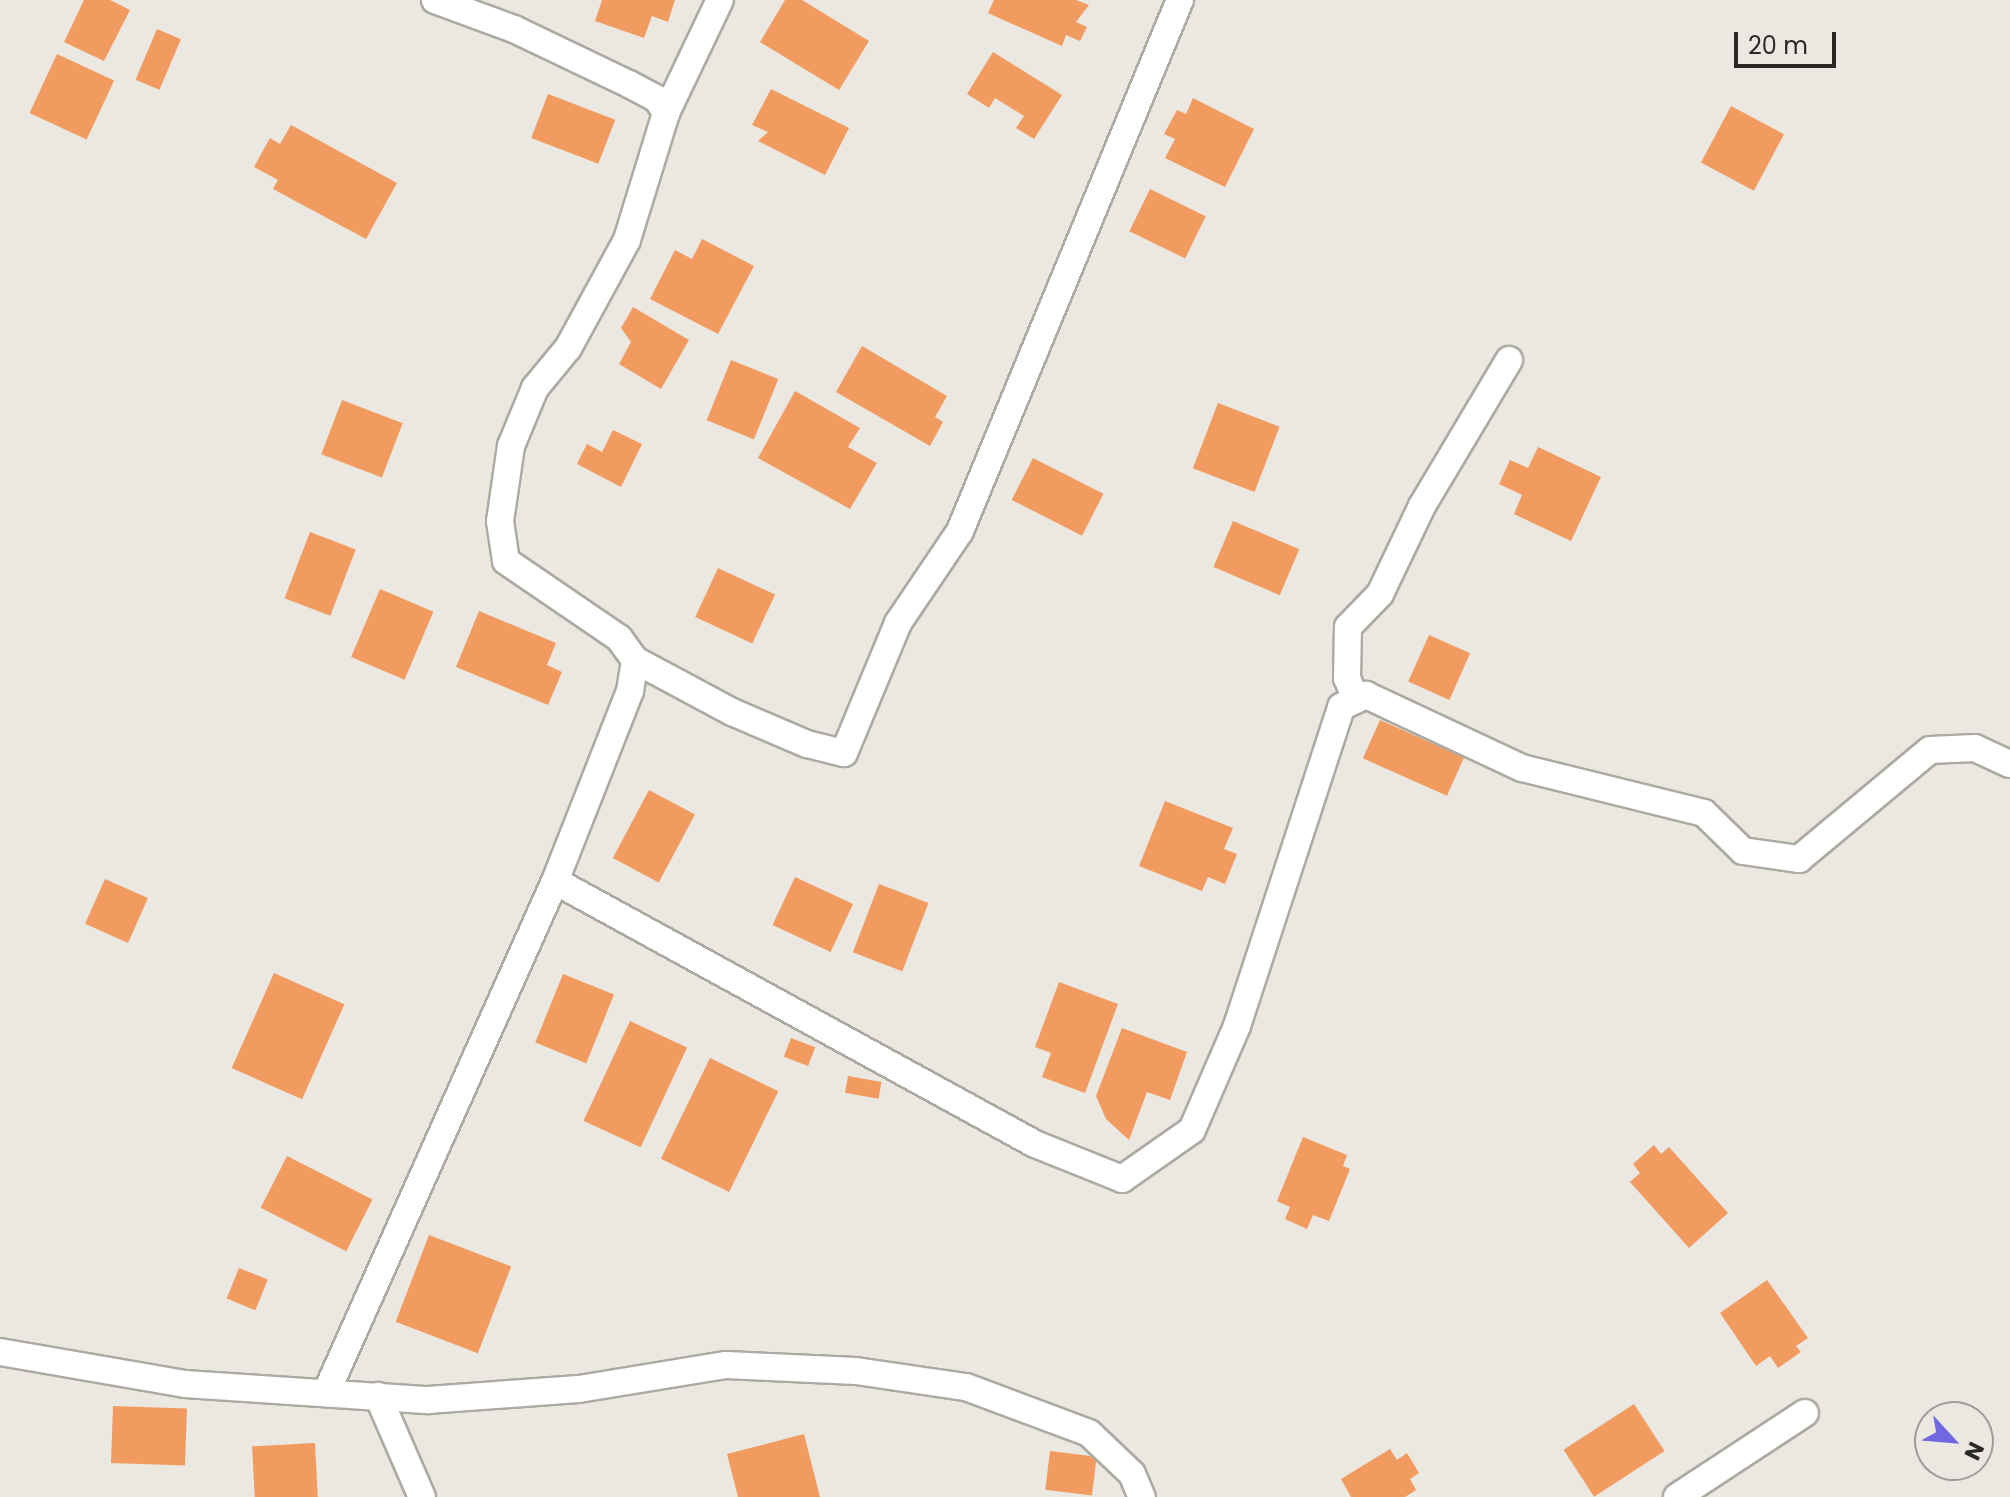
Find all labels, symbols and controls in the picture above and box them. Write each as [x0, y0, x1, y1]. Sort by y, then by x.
scale bar [1738, 16, 1840, 66]
text: 20 m [1748, 29, 1808, 62]
north arrow [1914, 1401, 1994, 1481]
text: N [1957, 1437, 1992, 1465]

